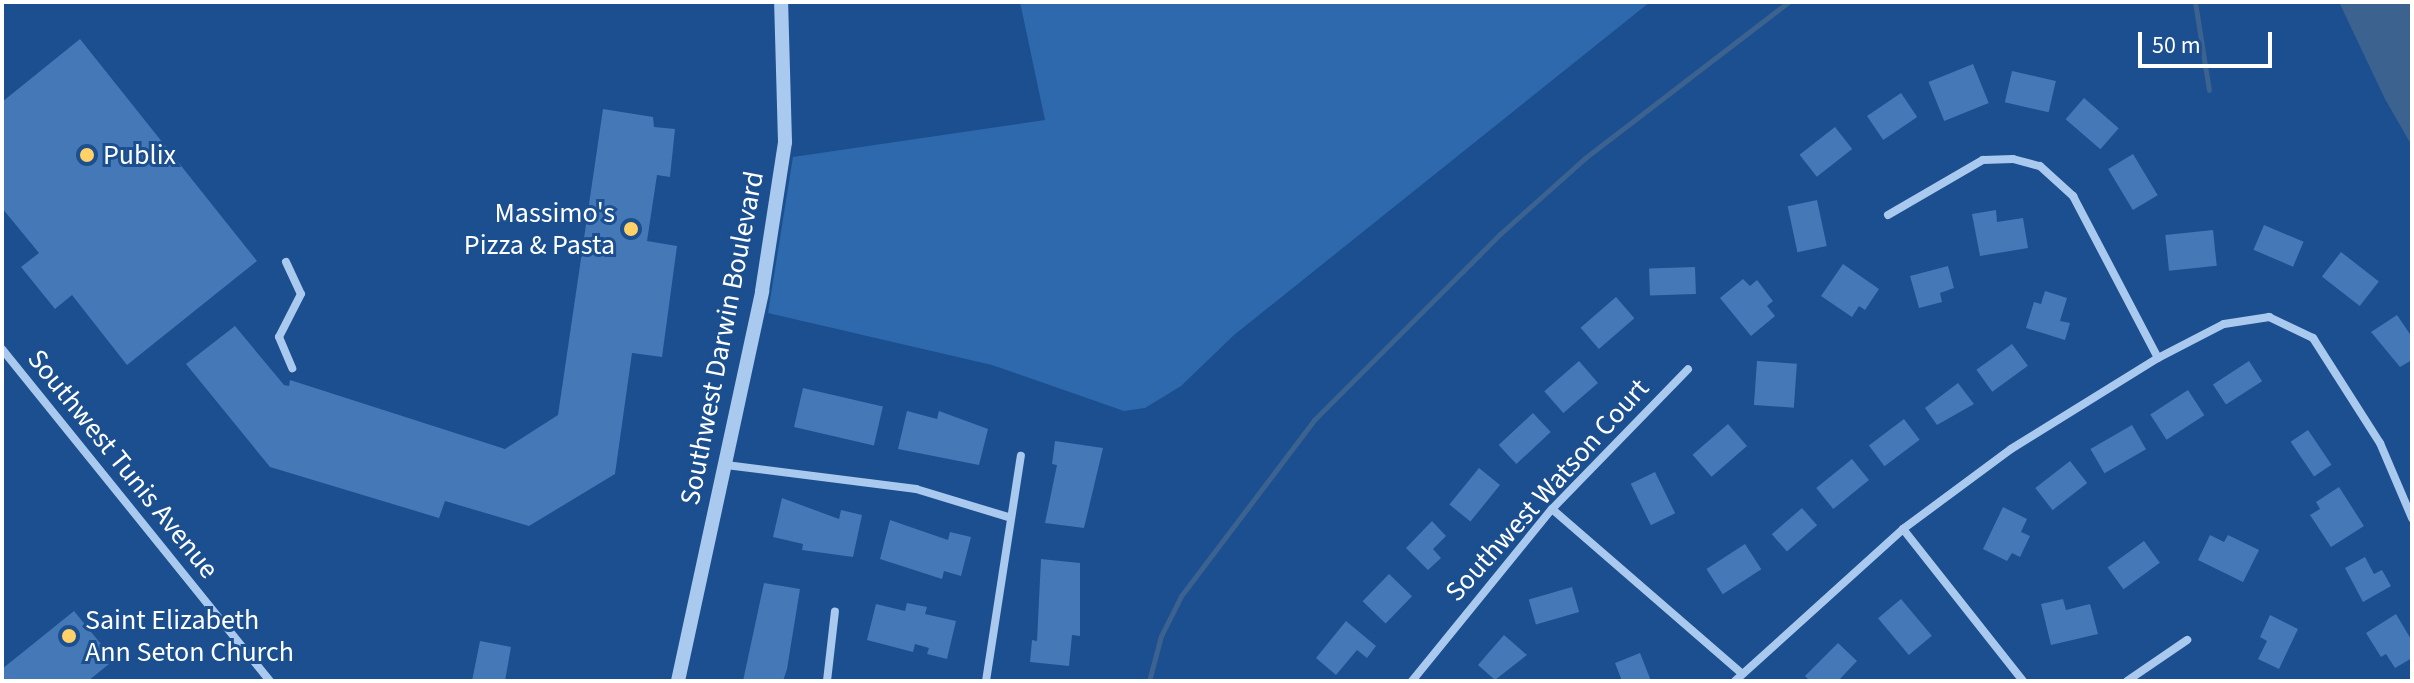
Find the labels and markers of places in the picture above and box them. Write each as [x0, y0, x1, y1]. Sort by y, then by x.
place label: Publix [103, 138, 176, 172]
marker: Publix [78, 146, 96, 164]
place label: Massimo's Pizza & Pasta [464, 196, 615, 262]
marker: Massimo's Pizza & Pasta [622, 220, 640, 238]
place label: Saint Elizabeth Ann Seton Church [85, 603, 294, 669]
marker: Saint Elizabeth Ann Seton Church [60, 627, 78, 645]

